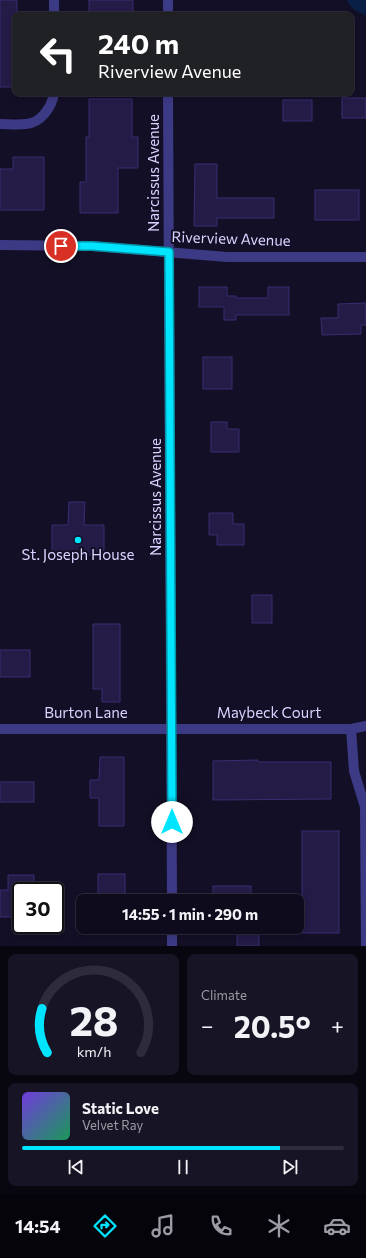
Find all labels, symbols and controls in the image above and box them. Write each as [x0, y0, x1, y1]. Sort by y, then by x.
text: 240 m [98, 26, 179, 60]
icon: left [32, 28, 84, 80]
text: Riverview Avenue [98, 60, 241, 82]
street label: Narcissus Avenue [144, 114, 162, 232]
street label: Riverview Avenue [171, 227, 291, 249]
pin [44, 229, 78, 263]
icon: arrive [50, 235, 72, 257]
street label: Narcissus Avenue [146, 438, 164, 556]
marker: St. Joseph House [73, 535, 83, 545]
place label: St. Joseph House [22, 545, 134, 563]
street label: Burton Lane [44, 703, 128, 721]
street label: Maybeck Court [217, 703, 321, 721]
position arrow [151, 801, 193, 843]
speed limit sign: 30 [12, 882, 64, 934]
text: 14:55 · 1 min · 290 m [122, 905, 258, 923]
text: Climate [201, 987, 247, 1003]
text: 28 [69, 993, 118, 1044]
text: 20.5° [234, 1007, 311, 1044]
text: − [201, 1012, 214, 1039]
text: + [331, 1012, 344, 1039]
text: km/h [76, 1041, 111, 1059]
text: Static Love [82, 1099, 159, 1117]
text: Velvet Ray [82, 1117, 143, 1133]
icon: previous [65, 1156, 87, 1178]
icon: pause [172, 1156, 194, 1178]
icon: next [279, 1156, 301, 1178]
icon: directions [91, 1212, 119, 1240]
icon: music [149, 1212, 177, 1240]
icon: phone [207, 1212, 235, 1240]
icon: climate [265, 1212, 293, 1240]
icon: car [323, 1212, 351, 1240]
text: 14:54 [15, 1215, 61, 1237]

